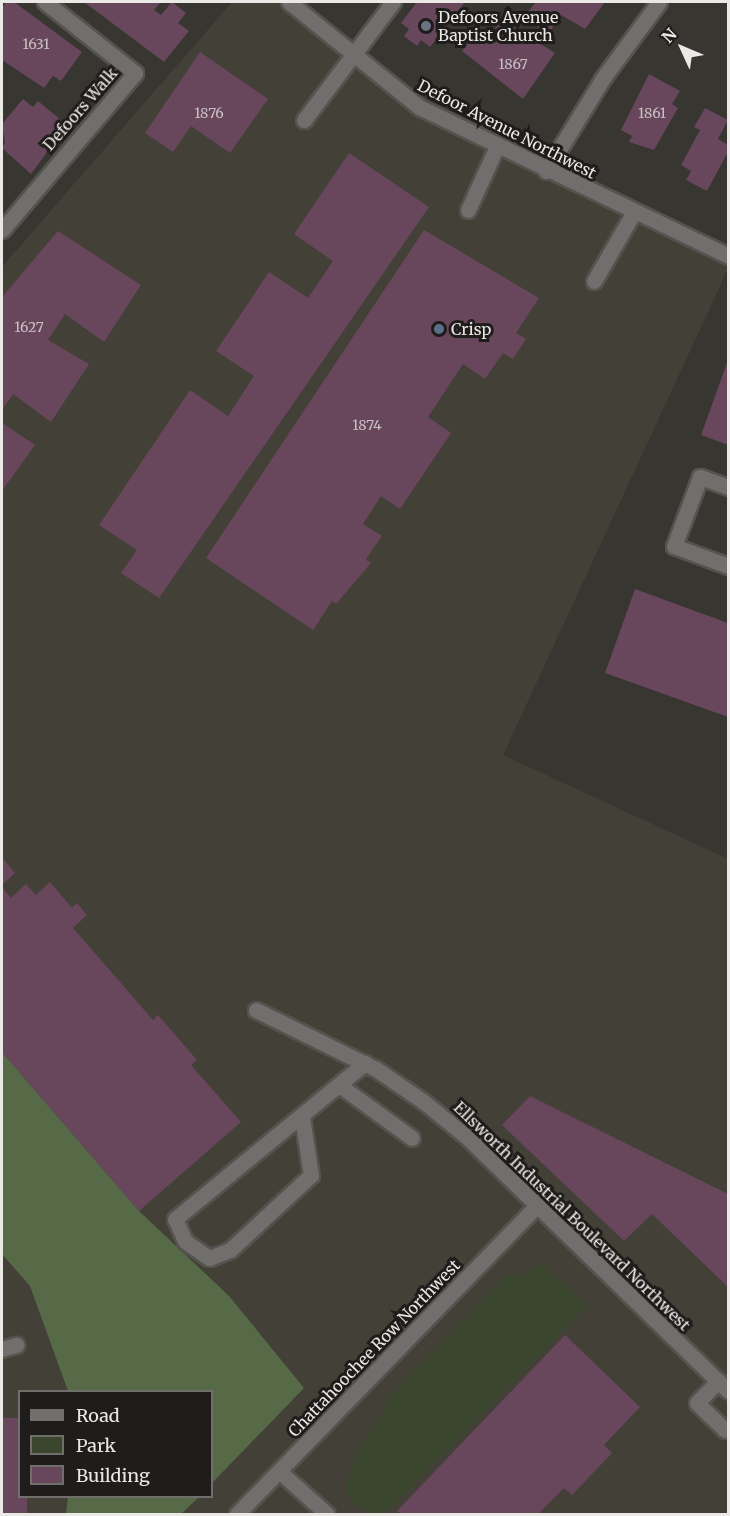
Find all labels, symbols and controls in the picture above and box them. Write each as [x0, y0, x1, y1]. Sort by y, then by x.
place label: Defoors Avenue Baptist Church [438, 7, 558, 45]
north arrow [652, 18, 712, 78]
marker: Defoors Avenue Baptist Church [419, 19, 433, 33]
text: N [657, 24, 681, 47]
house number: 1631 [22, 36, 50, 52]
house number: 1867 [498, 56, 528, 72]
street label: Defoors Walk [39, 64, 121, 154]
street label: Defoor Avenue Northwest [415, 76, 599, 182]
house number: 1876 [194, 105, 224, 121]
house number: 1861 [638, 105, 666, 121]
house number: 1627 [14, 319, 44, 335]
place label: Crisp [451, 319, 491, 339]
marker: Crisp [432, 322, 446, 336]
house number: 1874 [352, 417, 382, 433]
street label: Ellsworth Industrial Boulevard Northwest [450, 1098, 694, 1334]
street label: Chattahoochee Row Northwest [284, 1255, 464, 1441]
legend [18, 1390, 213, 1498]
text: Road [76, 1404, 120, 1427]
text: Park [76, 1434, 116, 1457]
text: Building [76, 1464, 150, 1487]

